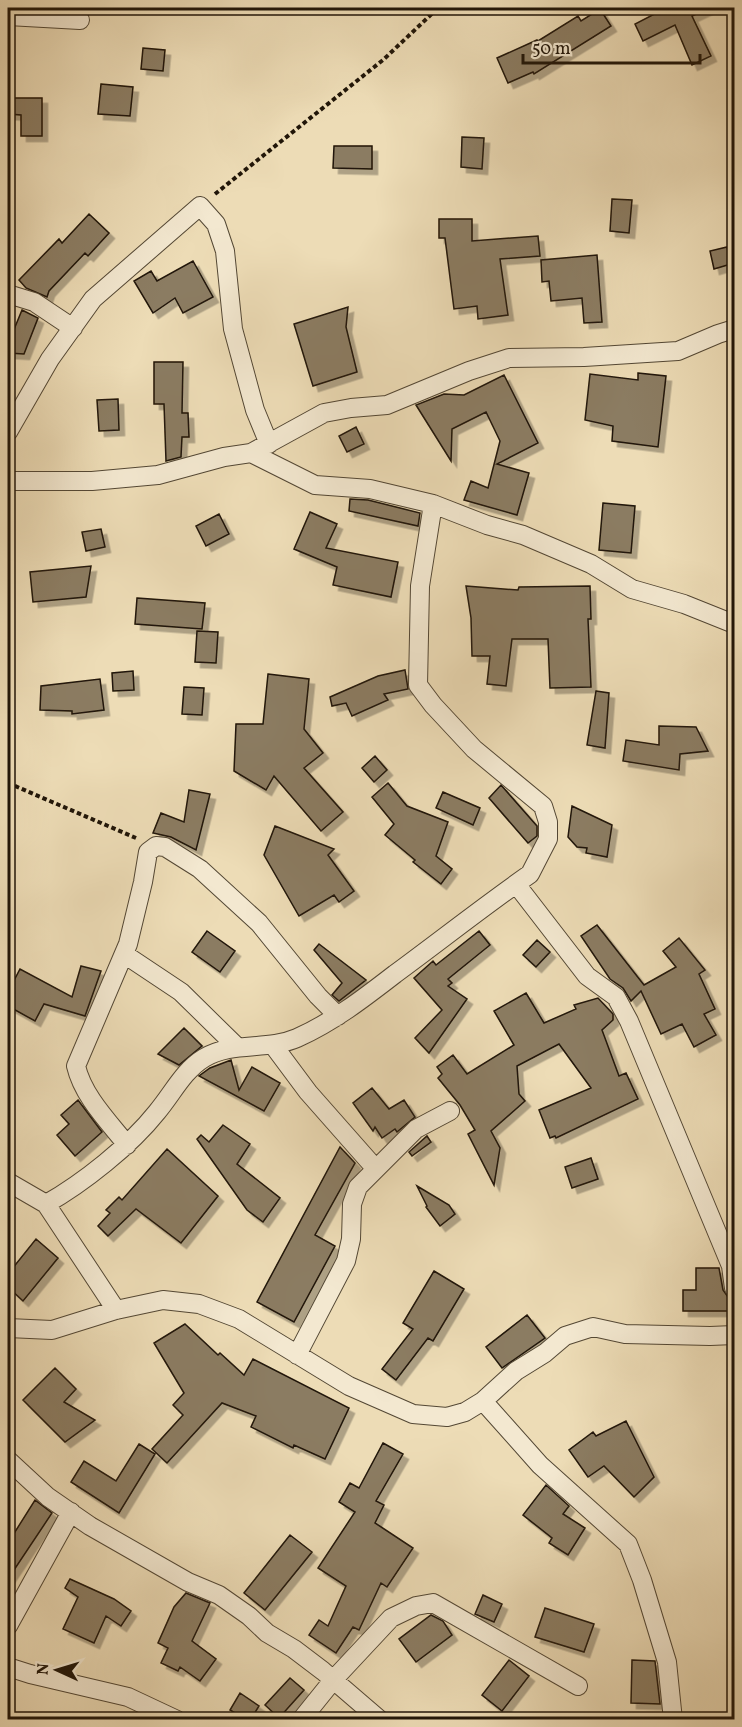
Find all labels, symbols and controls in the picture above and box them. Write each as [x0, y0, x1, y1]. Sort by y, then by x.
scale bar [523, 27, 700, 65]
text: 50 m [532, 37, 571, 62]
north arrow [27, 1640, 87, 1700]
text: N [33, 1662, 55, 1676]

